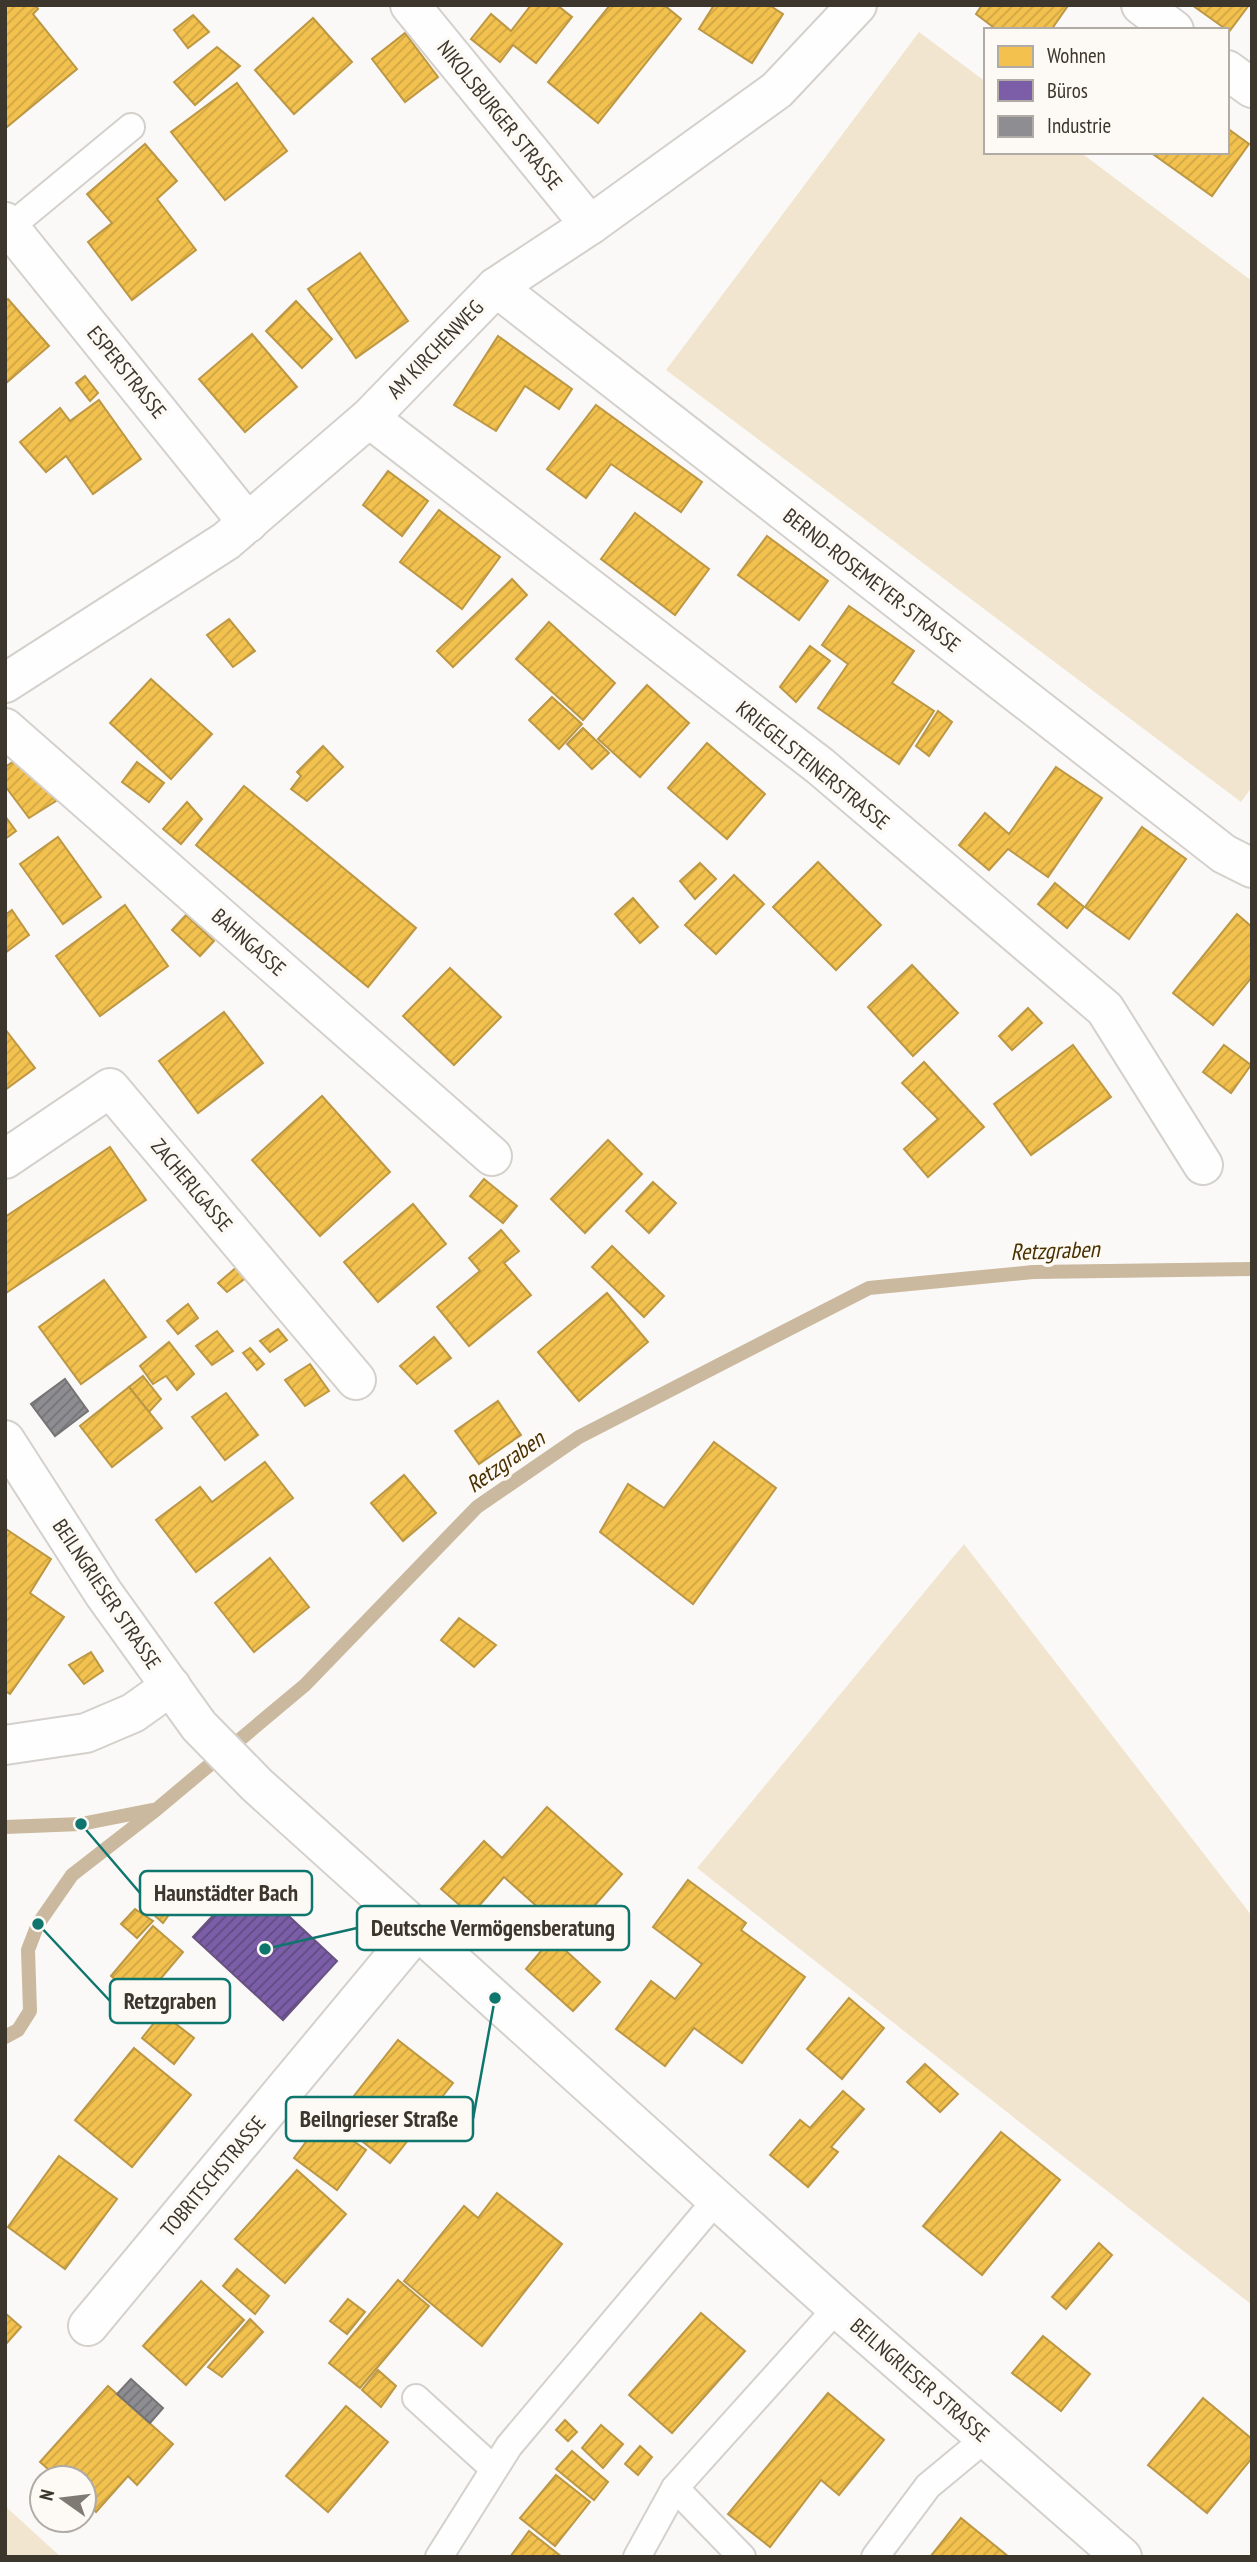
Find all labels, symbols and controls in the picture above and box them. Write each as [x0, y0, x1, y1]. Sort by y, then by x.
legend [984, 28, 1229, 154]
street label: NIKOLSBURGER STRASSE [431, 35, 569, 195]
text: Wohnen [1047, 42, 1106, 69]
text: Büros [1047, 77, 1088, 104]
text: Industrie [1047, 112, 1111, 139]
street label: AM KIRCHENWEG [381, 294, 489, 404]
street label: ESPERSTRASSE [81, 320, 173, 424]
street label: BERND-ROSEMEYER-STRASSE [778, 502, 966, 658]
street label: KRIEGELSTEINERSTRASSE [731, 695, 895, 835]
street label: BAHNGASSE [206, 902, 292, 982]
street label: ZACHERLGASSE [145, 1133, 239, 1237]
water label: Retzgraben [1010, 1234, 1102, 1266]
water label: Retzgraben [460, 1423, 551, 1498]
street label: BEILNGRIESER STRASSE [47, 1514, 167, 1674]
callout: Haunstädter Bach [140, 1871, 312, 1915]
text: Haunstädter Bach [154, 1878, 298, 1907]
callout: Deutsche Vermögensberatung [357, 1906, 629, 1950]
text: Deutsche Vermögensberatung [371, 1913, 615, 1942]
callout: Retzgraben [110, 1979, 230, 2023]
text: Retzgraben [124, 1986, 216, 2015]
callout: Beilngrieser Straße [286, 2097, 473, 2141]
text: Beilngrieser Straße [300, 2104, 458, 2133]
street label: TOBRITSCHSTRASSE [155, 2110, 271, 2242]
street label: BEILNGRIESER STRASSE [845, 2312, 995, 2448]
north arrow [28, 2464, 98, 2534]
text: N [34, 2487, 59, 2503]

